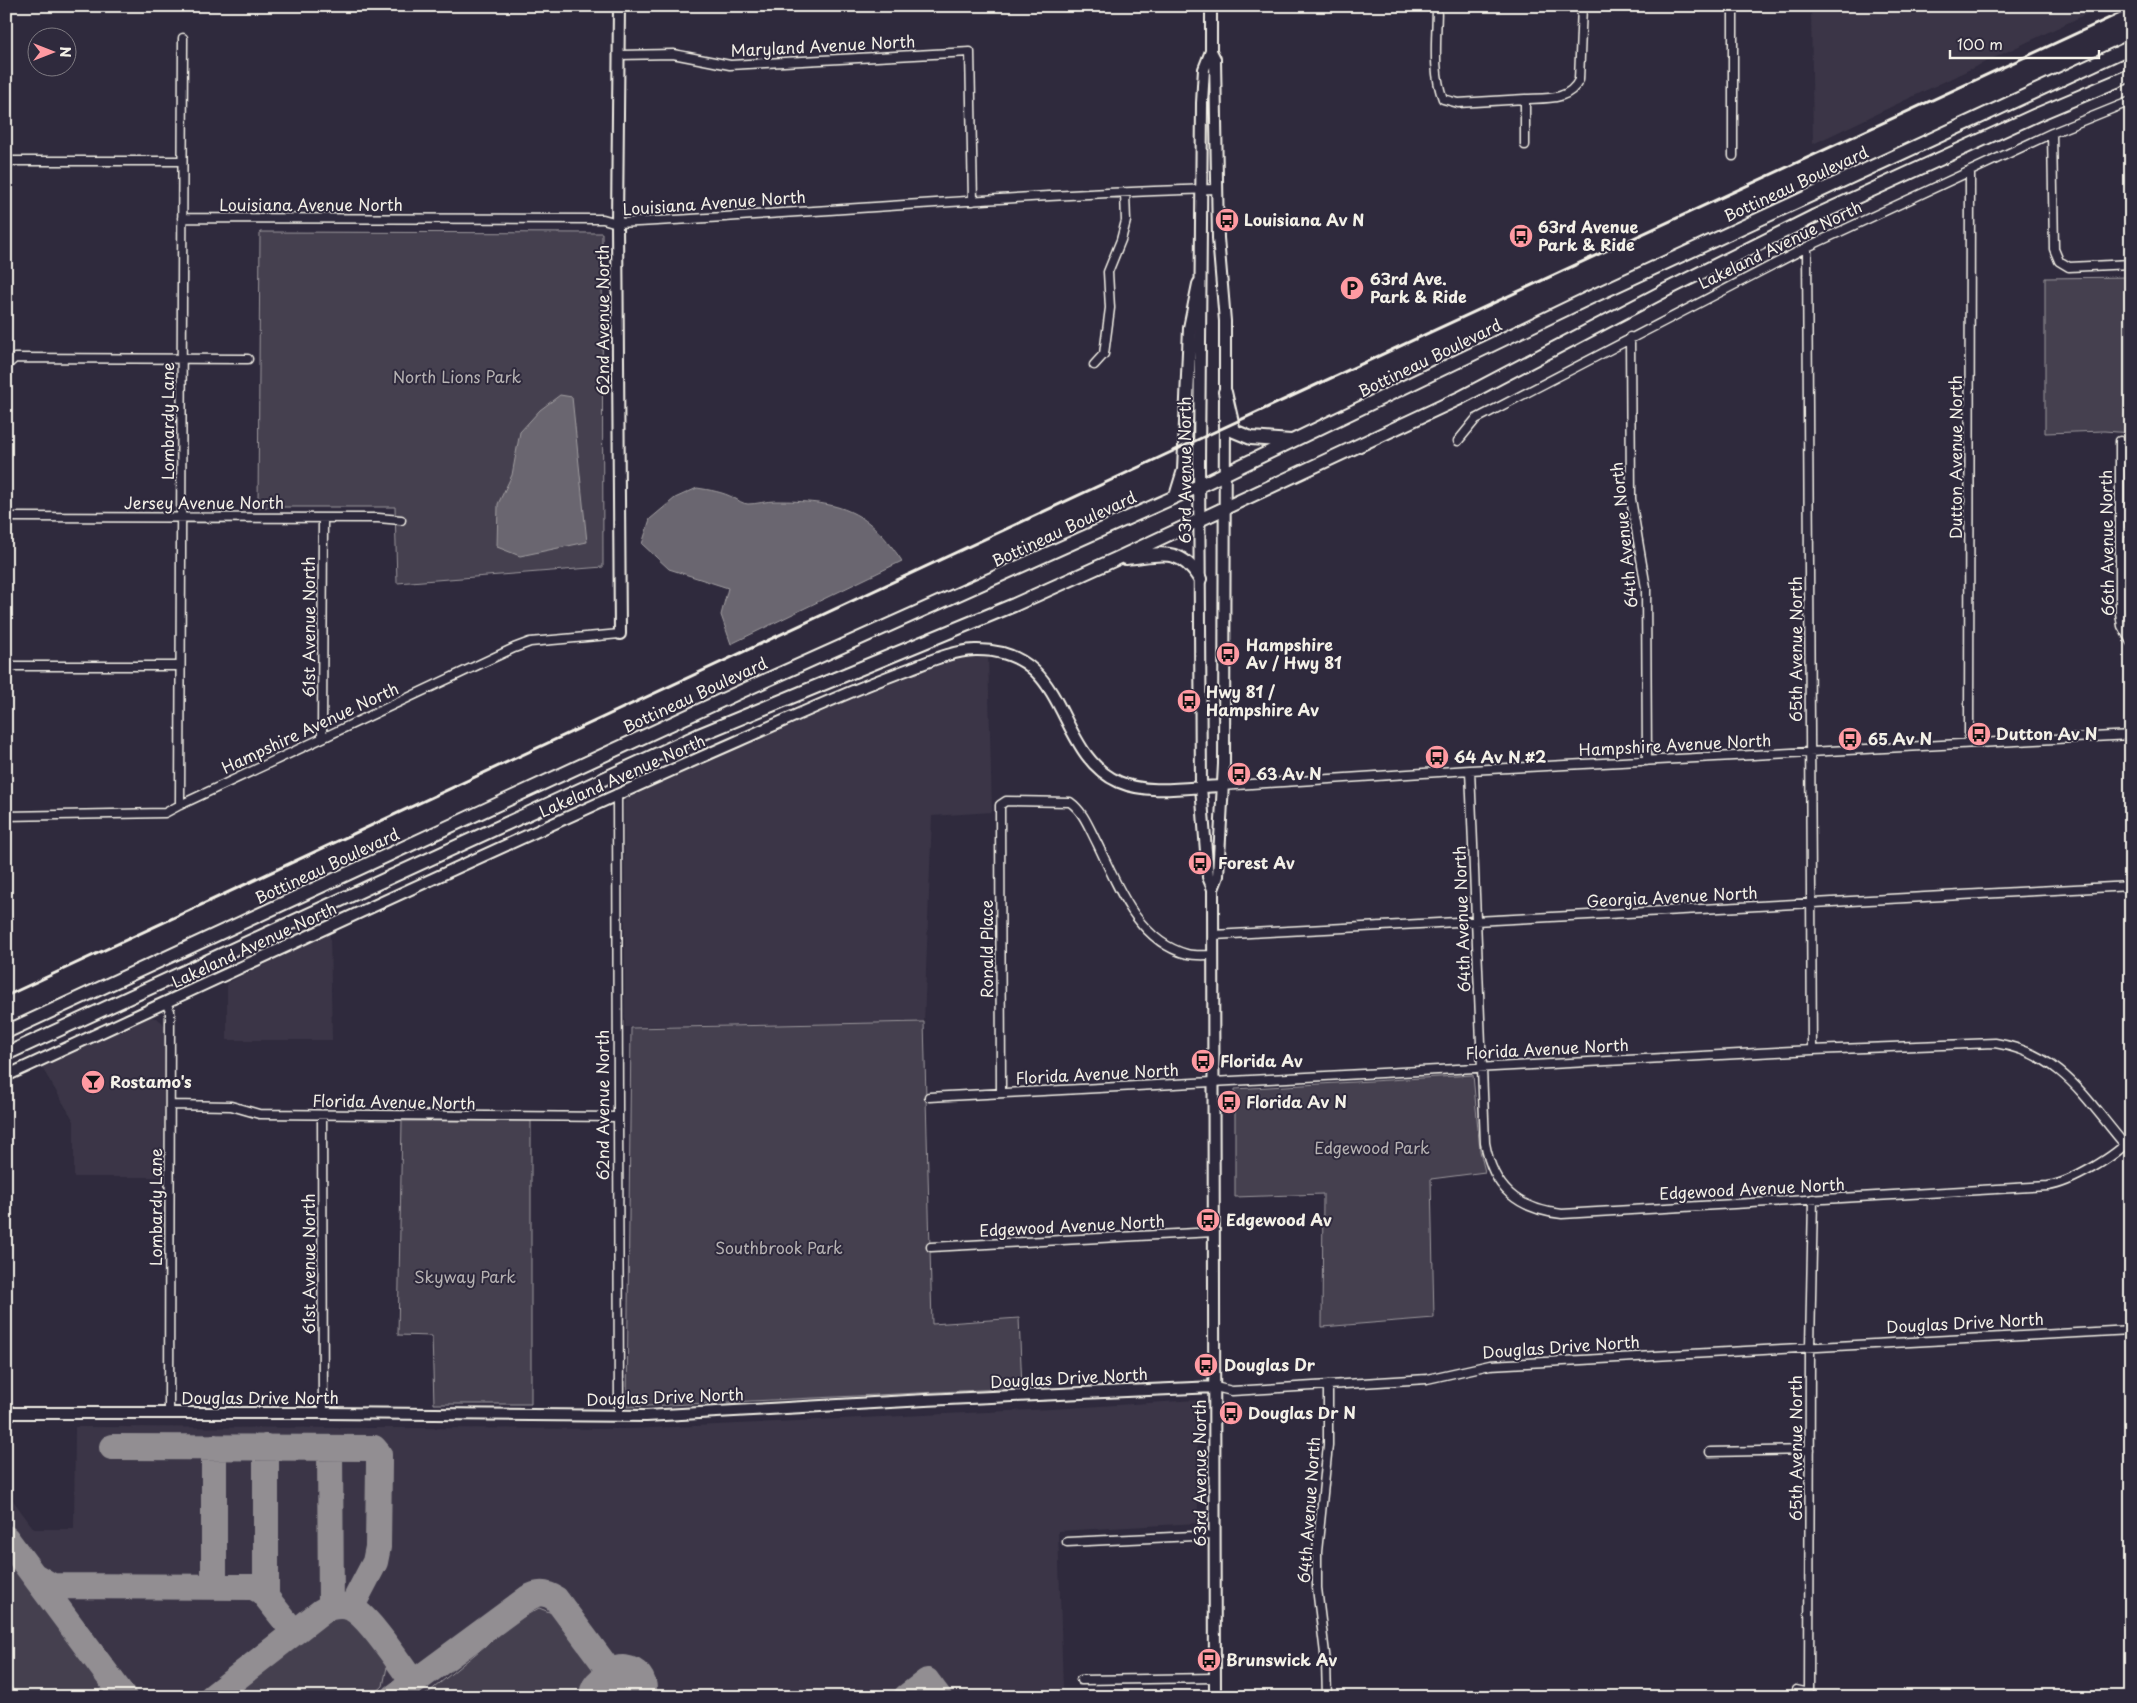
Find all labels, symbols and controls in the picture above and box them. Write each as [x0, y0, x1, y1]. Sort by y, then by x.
north arrow [28, 28, 78, 78]
street label: Maryland Avenue North [730, 28, 916, 62]
scale bar [1950, 28, 2098, 60]
text: 100 m [1957, 32, 2003, 55]
text: N [55, 46, 76, 58]
street label: Bottineau Boulevard [1719, 139, 1872, 227]
street label: Louisiana Avenue North [622, 184, 806, 220]
street label: Louisiana Avenue North [219, 192, 403, 216]
street label: Lakeland Avenue North [1694, 194, 1866, 294]
bus stop icon: Louisiana Av N [1214, 207, 1240, 233]
place label: Louisiana Av N [1244, 207, 1364, 231]
place label: 63rd Avenue Park & Ride [1538, 214, 1638, 256]
bus stop icon: 63rd Avenue Park & Ride [1508, 223, 1534, 249]
street label: 62nd Avenue North [590, 245, 614, 395]
place label: 63rd Ave. Park & Ride [1370, 266, 1467, 308]
parking icon: 63rd Ave. Park & Ride [1339, 275, 1365, 301]
street label: Bottineau Boulevard [1354, 312, 1506, 402]
street label: Lombardy Lane [155, 362, 179, 480]
park label: North Lions Park [393, 364, 522, 388]
street label: Dutton Avenue North [1943, 375, 1967, 539]
street label: 63rd Avenue North [1172, 396, 1196, 544]
street label: 64th Avenue North [1603, 461, 1643, 609]
street label: 66th Avenue North [2093, 470, 2119, 616]
street label: Bottineau Boulevard [987, 484, 1140, 572]
street label: Jersey Avenue North [124, 490, 284, 514]
street label: 61st Avenue North [296, 557, 320, 697]
street label: 65th Avenue North [1783, 576, 1807, 722]
place label: Hampshire Av / Hwy 81 [1246, 632, 1342, 674]
bus stop icon: Hampshire Av / Hwy 81 [1215, 641, 1241, 667]
street label: Bottineau Boulevard [618, 650, 771, 738]
street label: Hampshire Avenue North [217, 675, 402, 779]
place label: Hwy 81 / Hampshire Av [1206, 679, 1319, 721]
bus stop icon: Hwy 81 / Hampshire Av [1176, 688, 1202, 714]
bus stop icon: Dutton Av N [1966, 721, 1992, 747]
place label: Dutton Av N [1996, 721, 2097, 745]
bus stop icon: 65 Av N [1837, 726, 1863, 752]
place label: 65 Av N [1868, 726, 1932, 750]
street label: Hampshire Avenue North [1578, 727, 1772, 761]
street label: Lakeland Avenue North [535, 728, 709, 823]
bus stop icon: 64 Av N #2 [1424, 744, 1450, 770]
place label: 64 Av N #2 [1454, 744, 1546, 768]
bus stop icon: 63 Av N [1226, 761, 1252, 787]
place label: 63 Av N [1256, 761, 1322, 785]
street label: Bottineau Boulevard [250, 821, 403, 909]
street label: 64th Avenue North [1446, 845, 1476, 993]
bus stop icon: Forest Av [1187, 850, 1213, 876]
place label: Forest Av [1218, 850, 1295, 874]
street label: Georgia Avenue North [1586, 880, 1758, 912]
street label: Lakeland Avenue North [167, 895, 340, 993]
street label: Ronald Place [974, 900, 998, 998]
street label: 62nd Avenue North [590, 1030, 614, 1180]
street label: Florida Avenue North [1465, 1032, 1629, 1064]
bus stop icon: Florida Av [1190, 1048, 1216, 1074]
place label: Florida Av [1220, 1048, 1303, 1072]
street label: Florida Avenue North [1015, 1057, 1179, 1089]
bar icon: Rostamo's [80, 1069, 106, 1095]
place label: Rostamo's [110, 1069, 192, 1093]
street label: Florida Avenue North [312, 1088, 476, 1114]
bus stop icon: Florida Av N [1216, 1089, 1242, 1115]
place label: Florida Av N [1246, 1089, 1347, 1113]
park label: Edgewood Park [1314, 1135, 1430, 1159]
street label: Lombardy Lane [143, 1148, 167, 1266]
street label: Edgewood Avenue North [1659, 1171, 1845, 1205]
street label: 61st Avenue North [296, 1194, 320, 1334]
bus stop icon: Edgewood Av [1195, 1207, 1221, 1233]
place label: Edgewood Av [1226, 1207, 1332, 1231]
street label: Edgewood Avenue North [979, 1208, 1165, 1242]
park label: Southbrook Park [715, 1235, 843, 1259]
park label: Skyway Park [414, 1264, 516, 1288]
street label: Douglas Drive North [1886, 1306, 2044, 1338]
street label: Douglas Drive North [1481, 1329, 1640, 1363]
bus stop icon: Douglas Dr [1193, 1352, 1219, 1378]
place label: Douglas Dr [1224, 1352, 1316, 1376]
street label: Douglas Drive North [990, 1361, 1148, 1393]
street label: 65th Avenue North [1783, 1375, 1807, 1521]
street label: Douglas Drive North [586, 1381, 744, 1411]
street label: Douglas Drive North [181, 1385, 339, 1409]
street label: 63rd Avenue North [1187, 1399, 1211, 1547]
bus stop icon: Douglas Dr N [1218, 1400, 1244, 1426]
place label: Douglas Dr N [1248, 1400, 1356, 1424]
street label: 64th Avenue North [1291, 1436, 1325, 1584]
bus stop icon: Brunswick Av [1196, 1647, 1222, 1673]
place label: Brunswick Av [1226, 1647, 1337, 1671]

